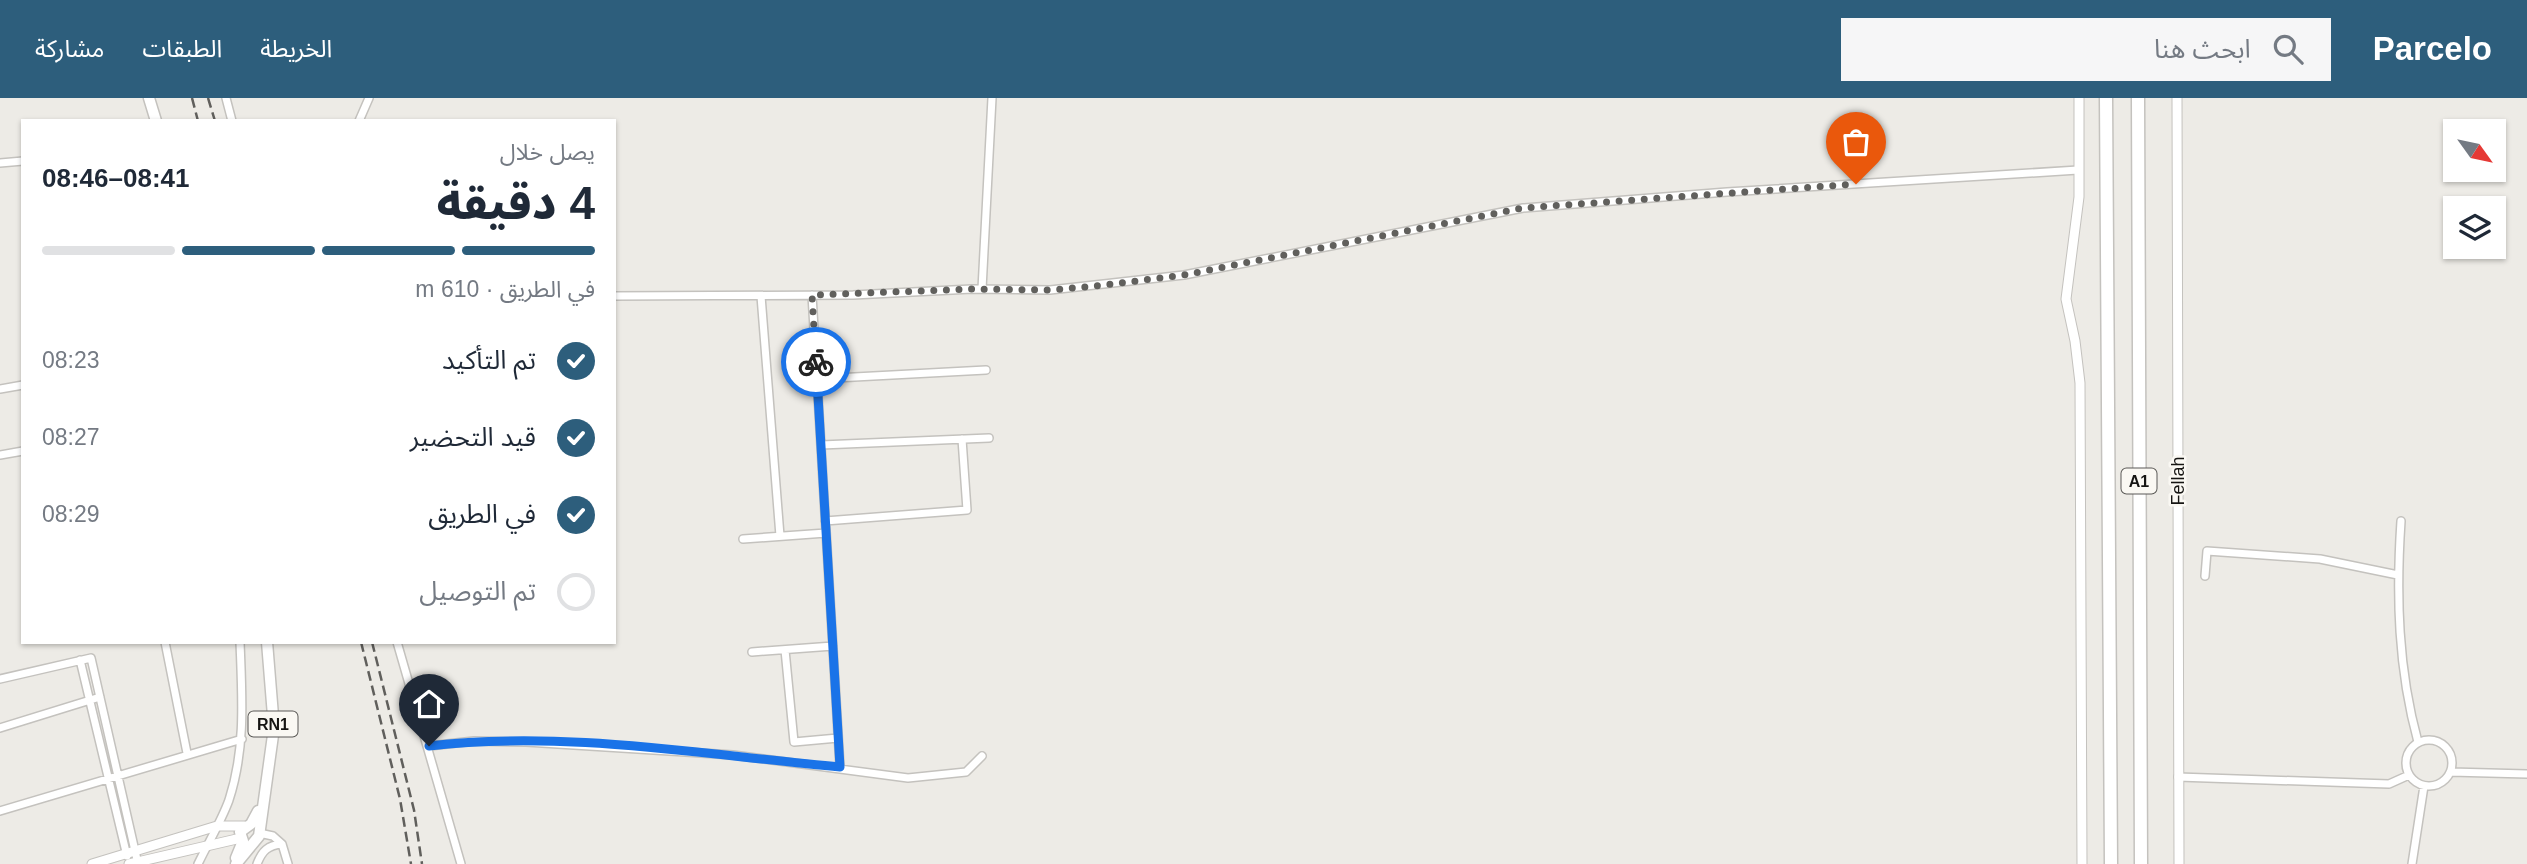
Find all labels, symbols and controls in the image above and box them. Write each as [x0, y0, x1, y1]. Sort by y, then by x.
search box [1841, 18, 2331, 81]
icon: search [2269, 30, 2307, 68]
text: Parcelo [2373, 30, 2492, 67]
text: ابحث هنا [2154, 34, 2251, 64]
text: مشاركة [35, 35, 104, 62]
text: الطبقات [142, 35, 222, 62]
text: الخريطة [260, 35, 332, 62]
pin [1826, 112, 1886, 184]
north arrow [2443, 119, 2506, 182]
map controls [2443, 119, 2506, 259]
icon: bag [1837, 123, 1875, 161]
text: يصل خلال [500, 139, 595, 165]
text: 08:41–08:46 [42, 163, 189, 193]
text: 4 دقيقة [437, 177, 595, 229]
button: layers [2443, 196, 2506, 259]
text: في الطريق · 610 m [415, 276, 595, 302]
courier [781, 327, 851, 397]
icon: check [557, 342, 595, 380]
icon: bike [797, 343, 835, 381]
text: تم التأكيد [442, 345, 536, 375]
text: 08:23 [42, 347, 100, 373]
icon: check [557, 419, 595, 457]
text: قيد التحضير [410, 422, 536, 452]
text: 08:27 [42, 424, 100, 450]
street label: Fellah [2168, 456, 2188, 506]
road number: A1 [2122, 468, 2156, 494]
icon: check [557, 496, 595, 534]
text: في الطريق [428, 499, 536, 529]
text: 08:29 [42, 501, 100, 527]
text: تم التوصيل [419, 576, 536, 606]
pin [399, 674, 459, 746]
icon: home [410, 685, 448, 723]
road number: RN1 [248, 712, 298, 736]

